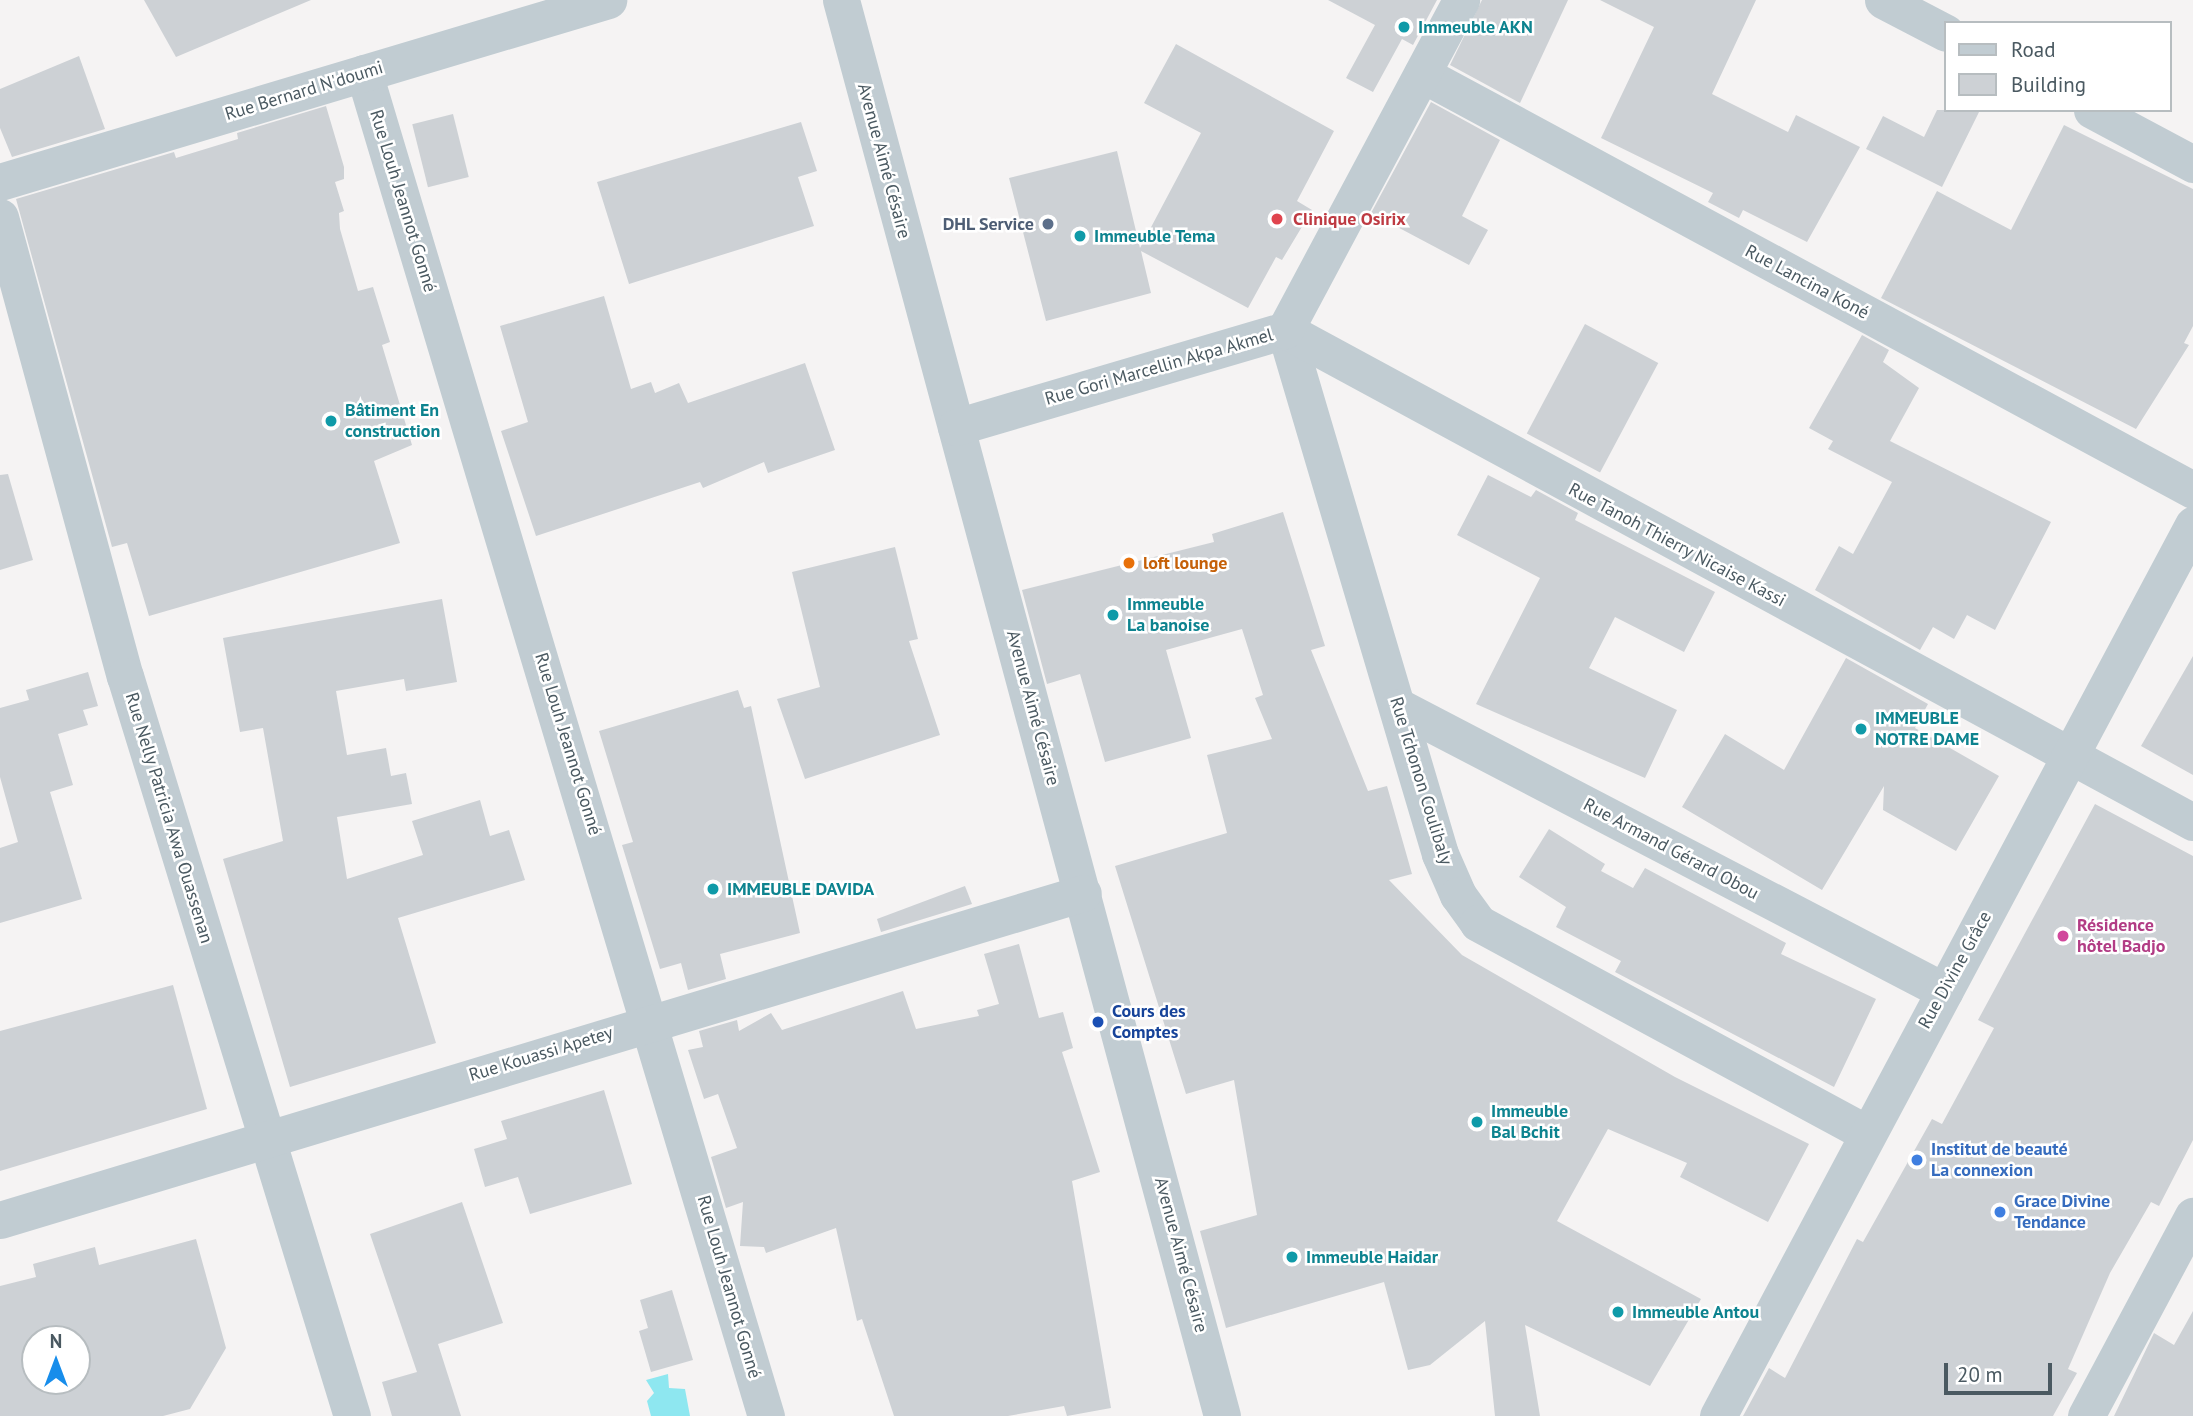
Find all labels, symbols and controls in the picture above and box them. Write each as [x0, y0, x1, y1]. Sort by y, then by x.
place label: Immeuble AKN [1418, 16, 1533, 38]
marker: Immeuble AKN [1396, 19, 1412, 35]
legend [1944, 21, 2172, 112]
text: Road [2011, 36, 2055, 63]
street label: Rue Bernard N'doumi [222, 57, 386, 125]
text: Building [2011, 71, 2086, 98]
street label: Avenue Aimé Césaire [853, 81, 915, 241]
street label: Rue Louh Jeannot Gonné [365, 107, 441, 295]
place label: Clinique Osirix [1293, 208, 1406, 230]
marker: Clinique Osirix [1267, 209, 1287, 229]
place label: DHL Service [942, 213, 1034, 235]
marker: DHL Service [1040, 216, 1056, 232]
place label: Immeuble Tema [1094, 225, 1216, 247]
marker: Immeuble Tema [1072, 228, 1088, 244]
street label: Rue Lancina Koné [1741, 240, 1873, 324]
street label: Rue Gori Marcellin Akpa Akmel [1042, 324, 1276, 410]
place label: Bâtiment En construction [345, 400, 440, 442]
marker: Bâtiment En construction [323, 413, 339, 429]
street label: Rue Tanoh Thierry Nicaise Kassi [1564, 478, 1790, 612]
place label: loft lounge [1143, 552, 1227, 574]
marker: loft lounge [1121, 555, 1137, 571]
place label: Immeuble La banoise [1127, 594, 1209, 636]
marker: Immeuble La banoise [1105, 607, 1121, 623]
street label: Avenue Aimé Césaire [1002, 628, 1064, 788]
street label: Rue Louh Jeannot Gonné [530, 650, 606, 838]
street label: Rue Nelly Patricia Awa Ouassenan [120, 689, 218, 947]
street label: Rue Tchonon Coulibaly [1385, 694, 1457, 868]
place label: IMMEUBLE NOTRE DAME [1875, 708, 1979, 750]
marker: IMMEUBLE NOTRE DAME [1853, 721, 1869, 737]
street label: Rue Armand Gérard Obou [1579, 793, 1763, 905]
place label: IMMEUBLE DAVIDA [727, 878, 874, 900]
marker: IMMEUBLE DAVIDA [705, 881, 721, 897]
street label: Rue Divine Grâce [1914, 907, 1996, 1033]
place label: Résidence hôtel Badjo [2077, 915, 2165, 958]
marker: Résidence hôtel Badjo [2055, 928, 2071, 944]
place label: Cours des Comptes [1112, 1001, 1186, 1044]
marker: Cours des Comptes [1090, 1014, 1106, 1030]
street label: Rue Kouassi Apetey [466, 1022, 616, 1086]
place label: Immeuble Bal Bchit [1491, 1101, 1568, 1144]
marker: Immeuble Bal Bchit [1469, 1114, 1485, 1130]
place label: Institut de beauté La connexion [1931, 1139, 2068, 1182]
marker: Institut de beauté La connexion [1909, 1152, 1925, 1168]
street label: Avenue Aimé Césaire [1150, 1175, 1212, 1335]
place label: Grace Divine Tendance [2014, 1191, 2110, 1234]
street label: Rue Louh Jeannot Gonné [693, 1193, 765, 1381]
marker: Grace Divine Tendance [1992, 1204, 2008, 1220]
place label: Immeuble Haidar [1306, 1246, 1438, 1268]
marker: Immeuble Haidar [1284, 1249, 1300, 1265]
place label: Immeuble Antou [1632, 1301, 1760, 1323]
marker: Immeuble Antou [1610, 1304, 1626, 1320]
north arrow [21, 1325, 91, 1395]
text: N [50, 1329, 62, 1353]
scale bar [1948, 1350, 2056, 1394]
text: 20 m [1957, 1361, 2003, 1388]

